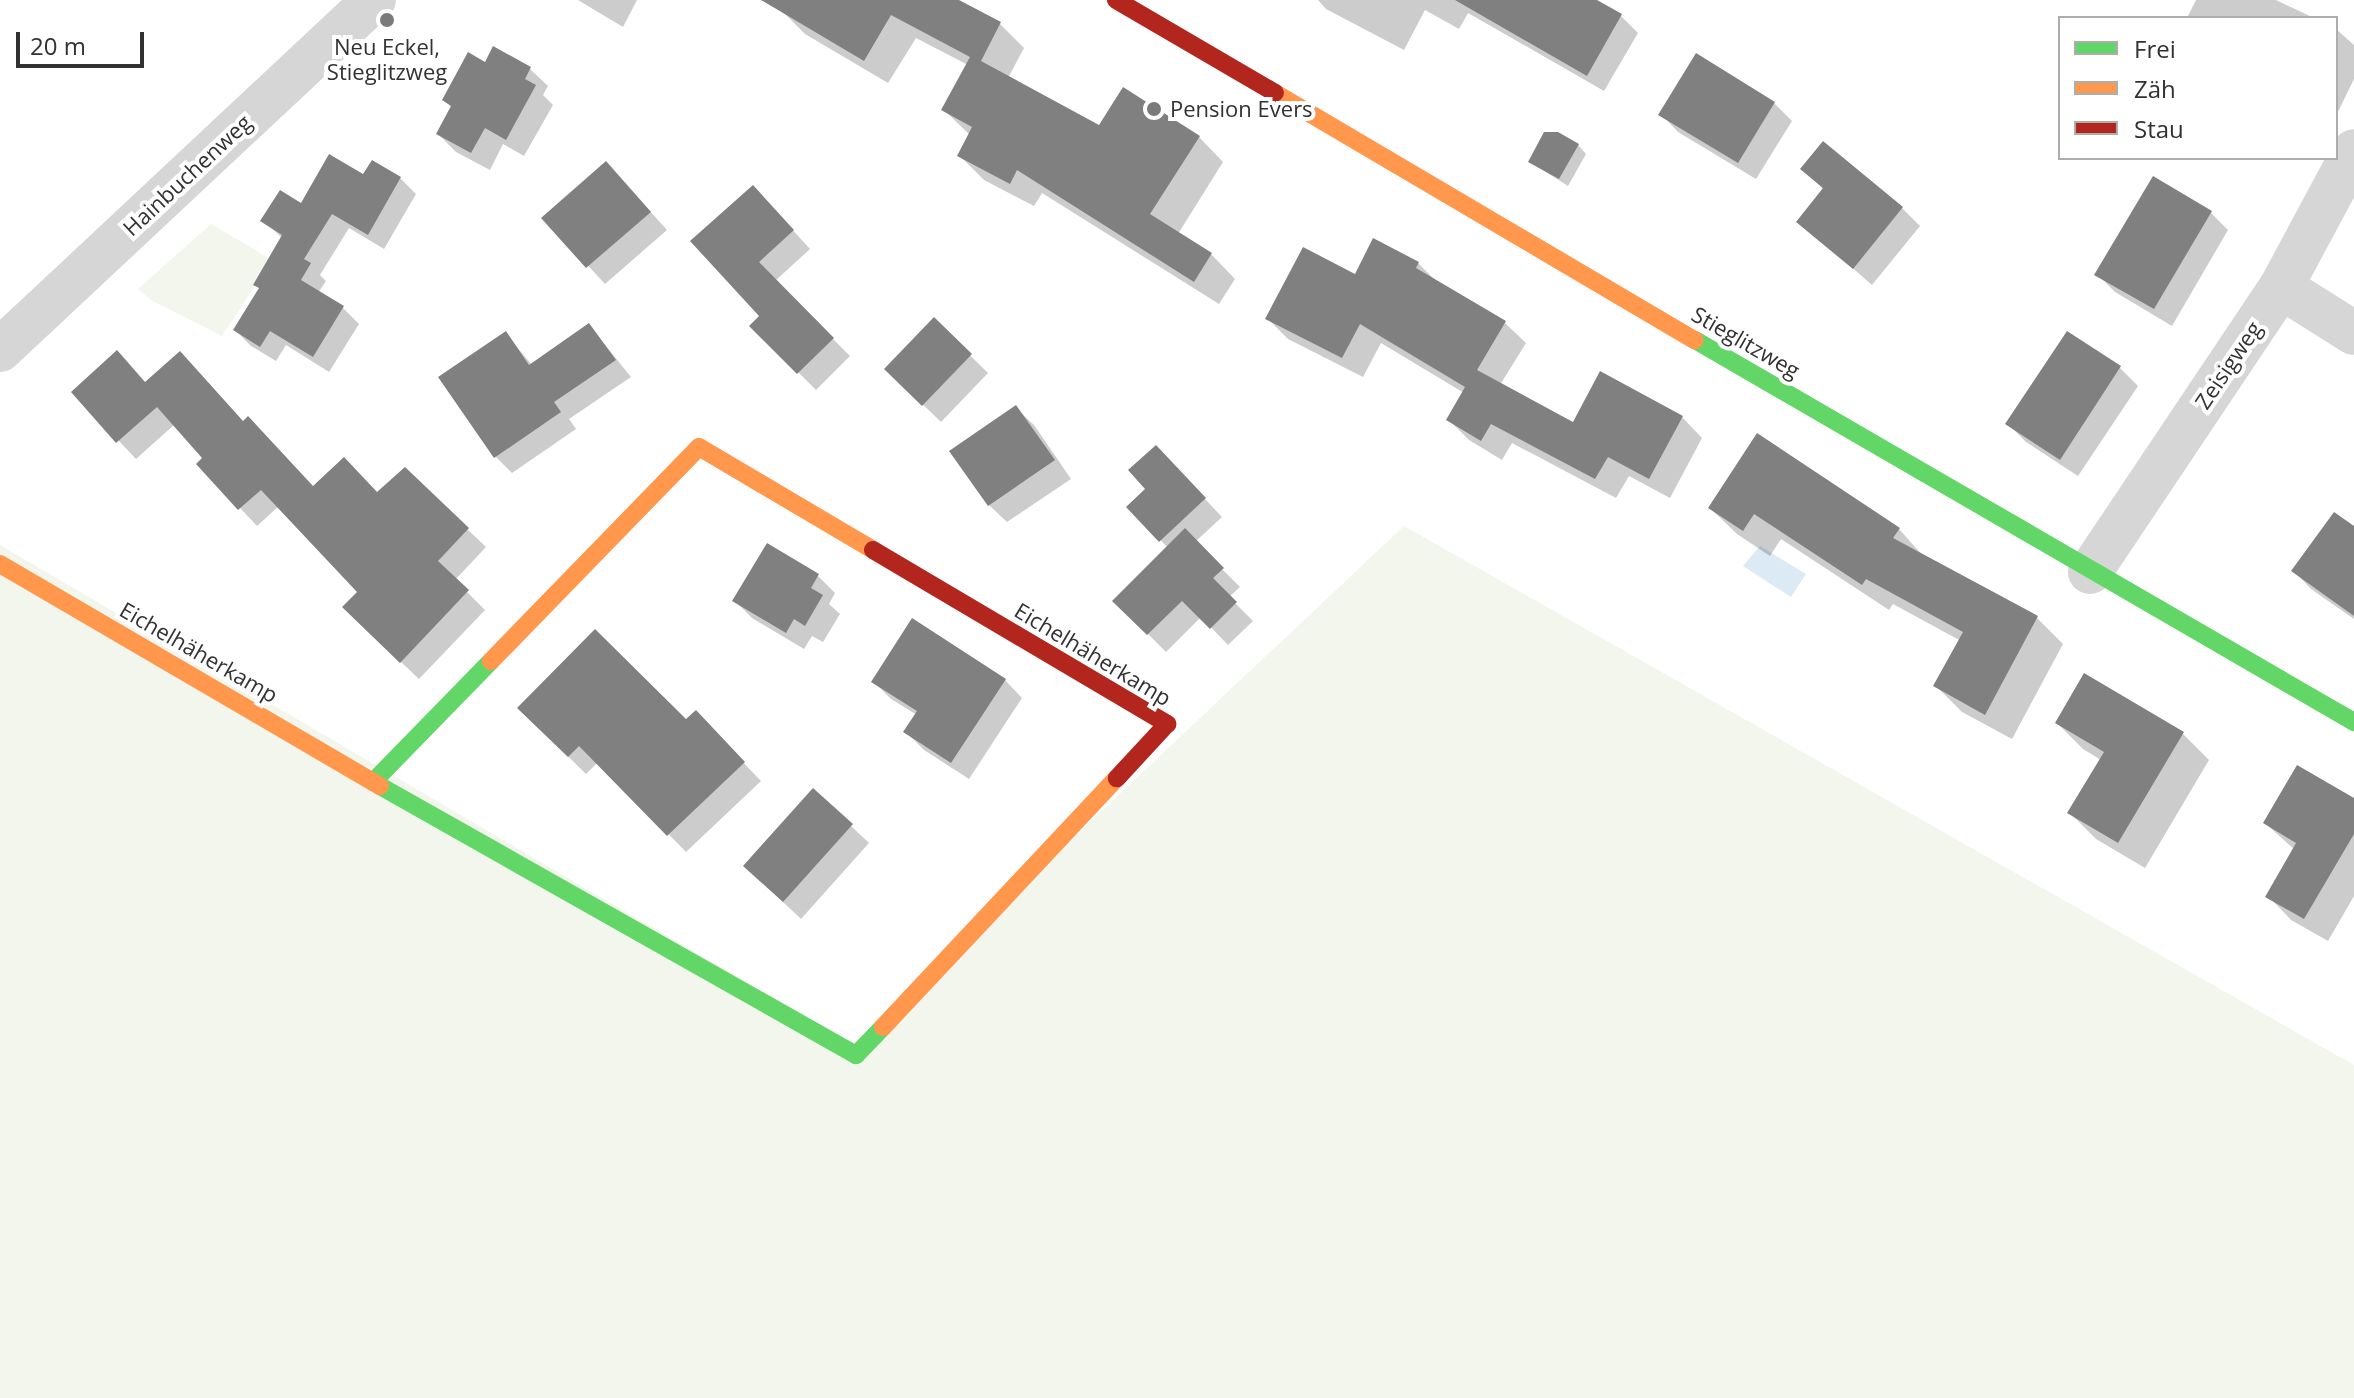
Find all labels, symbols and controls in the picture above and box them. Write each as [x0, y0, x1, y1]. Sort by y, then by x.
marker: Neu Eckel, Stieglitzweg [378, 11, 396, 29]
scale bar [20, 16, 148, 66]
legend [2058, 16, 2338, 160]
text: 20 m [30, 29, 86, 62]
text: Frei [2134, 32, 2176, 65]
place label: Neu Eckel, Stieglitzweg [327, 33, 447, 84]
text: Zäh [2134, 72, 2176, 105]
place label: Pension Evers [1170, 96, 1313, 122]
marker: Pension Evers [1145, 100, 1163, 118]
street label: Hainbuchenweg [117, 109, 257, 241]
text: Stau [2134, 112, 2184, 145]
street label: Stieglitzweg [1687, 300, 1805, 384]
street label: Zeisigweg [2189, 316, 2267, 414]
street label: Eichelhäherkamp [115, 596, 283, 708]
street label: Eichelhäherkamp [1010, 597, 1176, 711]

